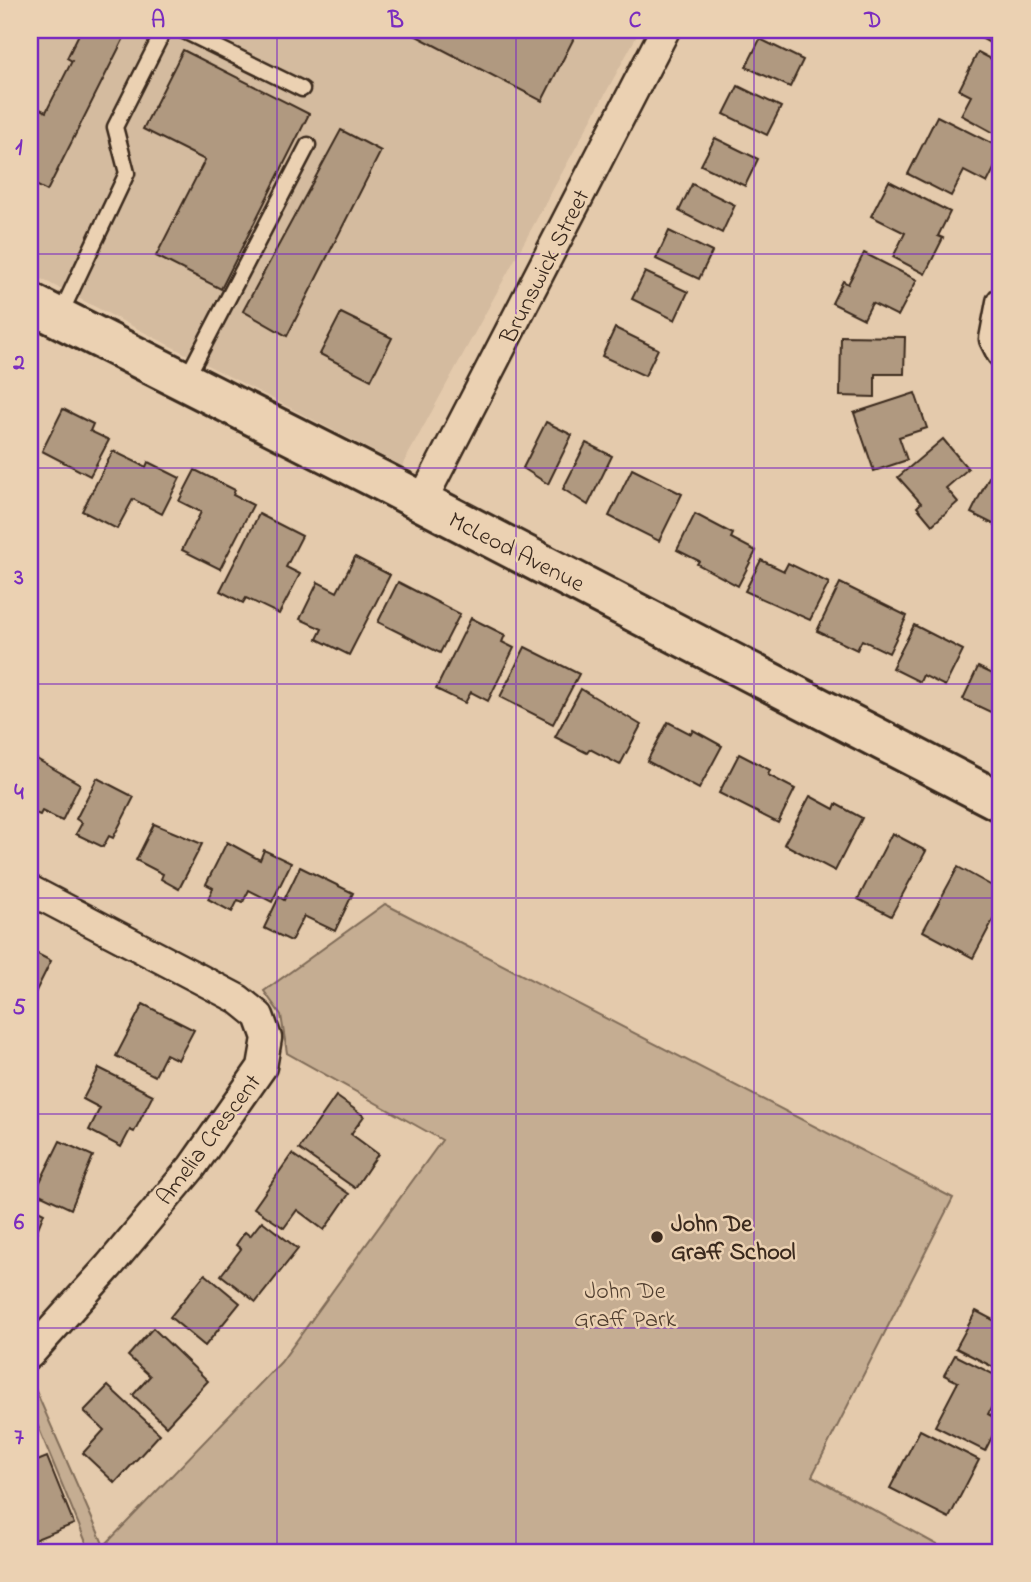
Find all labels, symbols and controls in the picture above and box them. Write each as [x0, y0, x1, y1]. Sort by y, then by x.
text: A [151, 5, 165, 38]
text: B [387, 5, 404, 38]
text: C [629, 5, 642, 38]
text: D [864, 5, 881, 38]
text: 1 [15, 132, 23, 165]
street label: Brunswick Street [492, 184, 600, 351]
text: 2 [12, 347, 25, 380]
street label: McLeod Avenue [442, 504, 590, 603]
text: 3 [13, 562, 24, 595]
text: 4 [14, 777, 24, 810]
text: 5 [12, 992, 26, 1025]
street label: Amelia Crescent [149, 1068, 271, 1213]
text: 6 [14, 1207, 25, 1240]
place label: John De Graff School [671, 1208, 795, 1271]
marker: John De Graff School [649, 1229, 665, 1245]
park label: John De Graff Park [574, 1275, 677, 1338]
text: 7 [14, 1422, 24, 1455]

